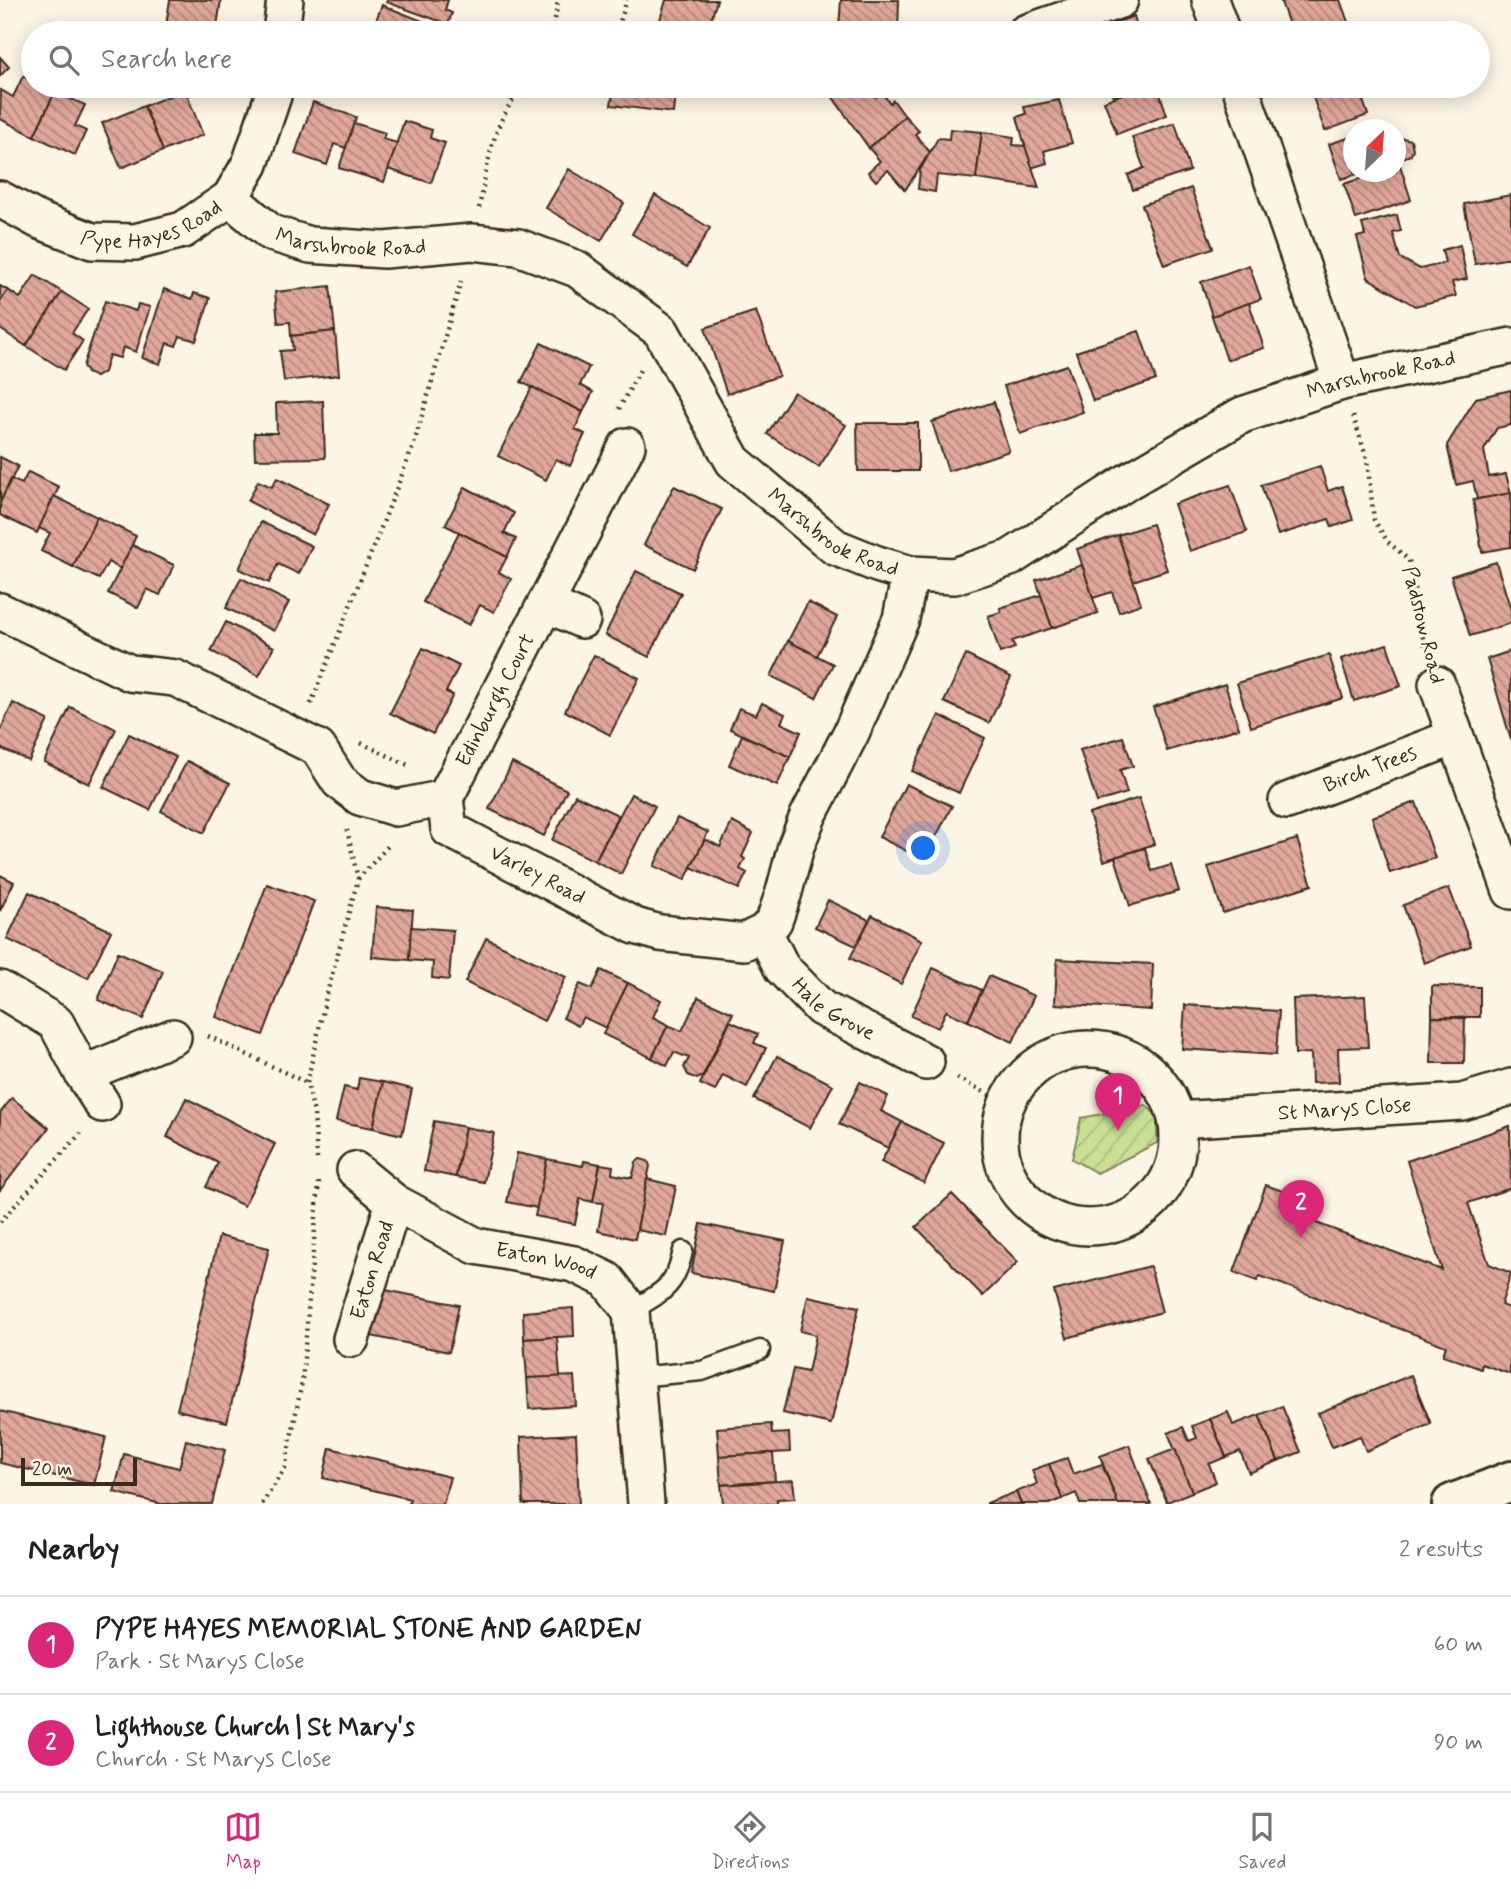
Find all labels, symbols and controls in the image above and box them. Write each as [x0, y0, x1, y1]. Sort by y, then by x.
search box [21, 21, 1490, 98]
icon: search [45, 41, 83, 79]
text: Search here [101, 43, 232, 77]
north arrow [1343, 119, 1406, 182]
street label: Pype Hayes Road [76, 194, 227, 256]
street label: Marshbrook Road [272, 221, 427, 264]
street label: Marshbrook Road [1303, 344, 1458, 407]
street label: Marshbrook Road [761, 482, 902, 584]
street label: Padstow Road [1395, 563, 1451, 687]
street label: Edinburgh Court [449, 629, 542, 772]
street label: Birch Trees [1319, 739, 1421, 800]
your location [906, 831, 940, 865]
street label: Varley Road [485, 839, 590, 912]
street label: Hale Grove [785, 972, 880, 1047]
pin: 1 [1095, 1073, 1141, 1131]
street label: St Marys Close [1277, 1091, 1412, 1128]
pin: 2 [1278, 1180, 1324, 1238]
street label: Eaton Road [344, 1217, 401, 1323]
street label: Eaton Wood [493, 1236, 601, 1287]
scale bar [21, 1455, 136, 1487]
text: 20 m [32, 1457, 72, 1482]
text: Nearby [28, 1530, 119, 1569]
text: 2 results [1399, 1535, 1483, 1565]
text: PYPE HAYES MEMORIAL STONE AND GARDEN [95, 1613, 641, 1647]
text: 1 [46, 1630, 56, 1660]
text: 60 m [1434, 1630, 1483, 1660]
text: Park · St Marys Close [95, 1647, 305, 1677]
text: Lighthouse Church | St Mary's [95, 1711, 415, 1745]
text: 2 [45, 1728, 57, 1758]
text: 90 m [1434, 1728, 1483, 1758]
text: Church · St Marys Close [95, 1745, 332, 1775]
tab: Map [224, 1808, 262, 1875]
tab: Directions [711, 1808, 790, 1875]
tab: Saved [1238, 1808, 1286, 1875]

